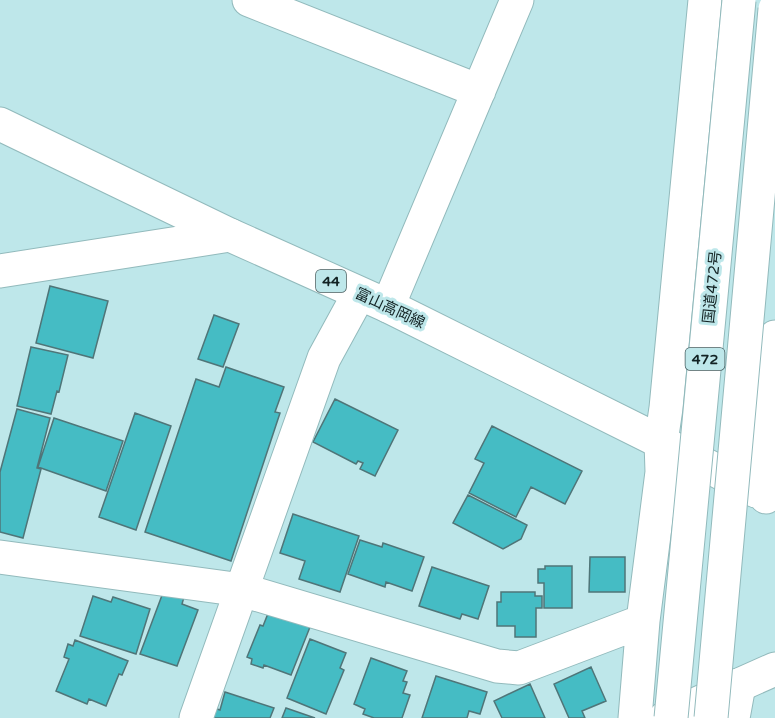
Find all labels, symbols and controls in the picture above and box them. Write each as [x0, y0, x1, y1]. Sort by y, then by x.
street label: 国道472号 [699, 250, 725, 324]
road number: 44 [316, 270, 346, 292]
street label: 富山高岡線 [352, 284, 428, 332]
road number: 472 [686, 348, 724, 370]

